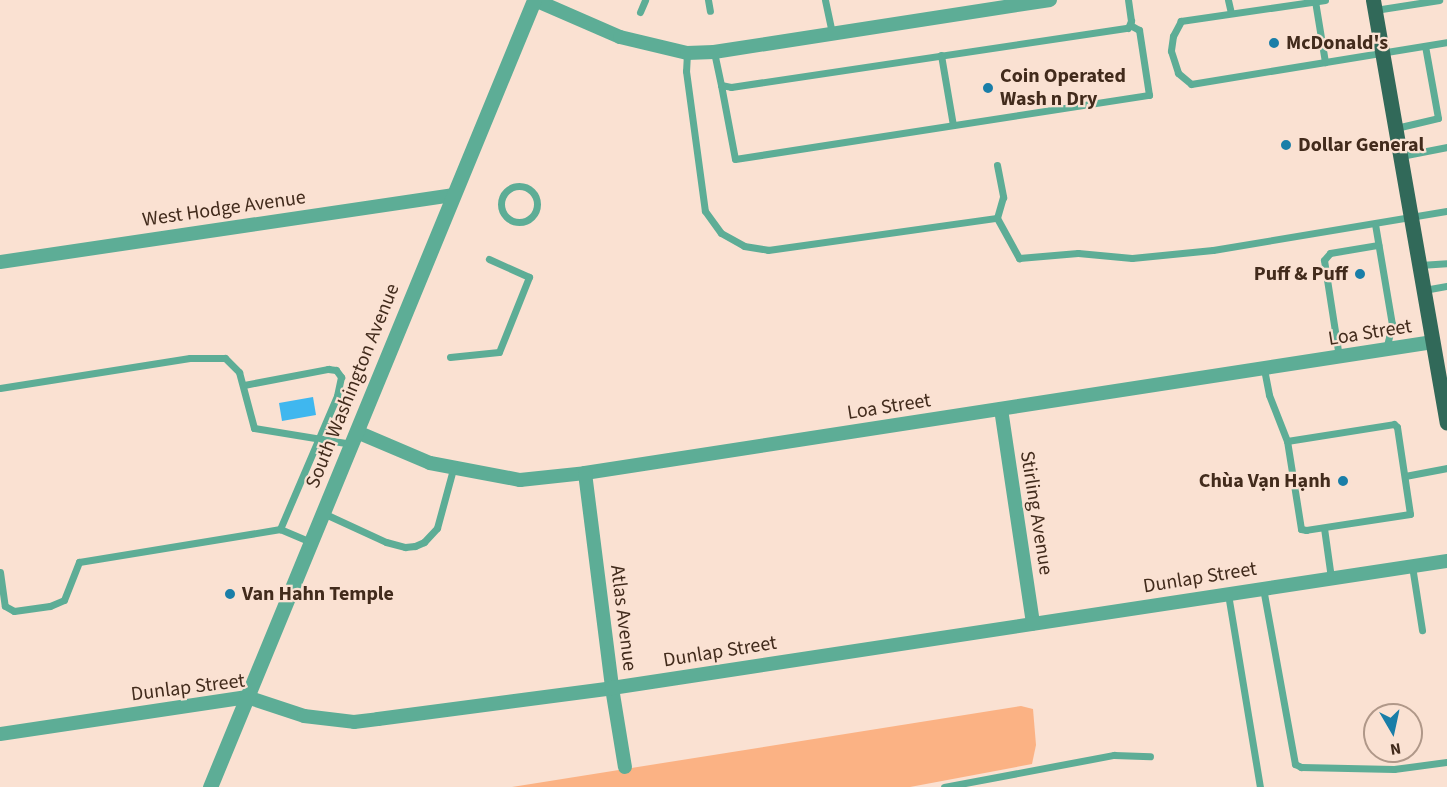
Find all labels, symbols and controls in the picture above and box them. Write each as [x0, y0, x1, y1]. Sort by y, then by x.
place label: McDonald's [1286, 31, 1388, 55]
marker: McDonald's [1267, 36, 1281, 50]
place label: Coin Operated Wash n Dry [1000, 64, 1126, 111]
marker: Coin Operated Wash n Dry [981, 81, 995, 95]
place label: Dollar General [1298, 133, 1424, 157]
marker: Dollar General [1279, 138, 1293, 152]
street label: West Hodge Avenue [141, 186, 307, 232]
place label: Puff & Puff [1254, 262, 1348, 286]
marker: Puff & Puff [1353, 267, 1367, 281]
street label: South Washington Avenue [301, 280, 405, 492]
street label: Loa Street [1327, 315, 1413, 351]
street label: Loa Street [846, 389, 932, 425]
street label: Stirling Avenue [1014, 449, 1058, 577]
place label: Chùa Vạn Hạnh [1199, 469, 1331, 493]
marker: Chùa Vạn Hạnh [1336, 474, 1350, 488]
street label: Dunlap Street [1142, 557, 1258, 599]
street label: Atlas Avenue [605, 564, 641, 672]
place label: Van Hahn Temple [242, 582, 394, 606]
marker: Van Hahn Temple [223, 587, 237, 601]
street label: Dunlap Street [662, 631, 778, 673]
street label: Dunlap Street [130, 669, 246, 707]
north arrow [1363, 703, 1423, 763]
text: N [1389, 737, 1402, 760]

